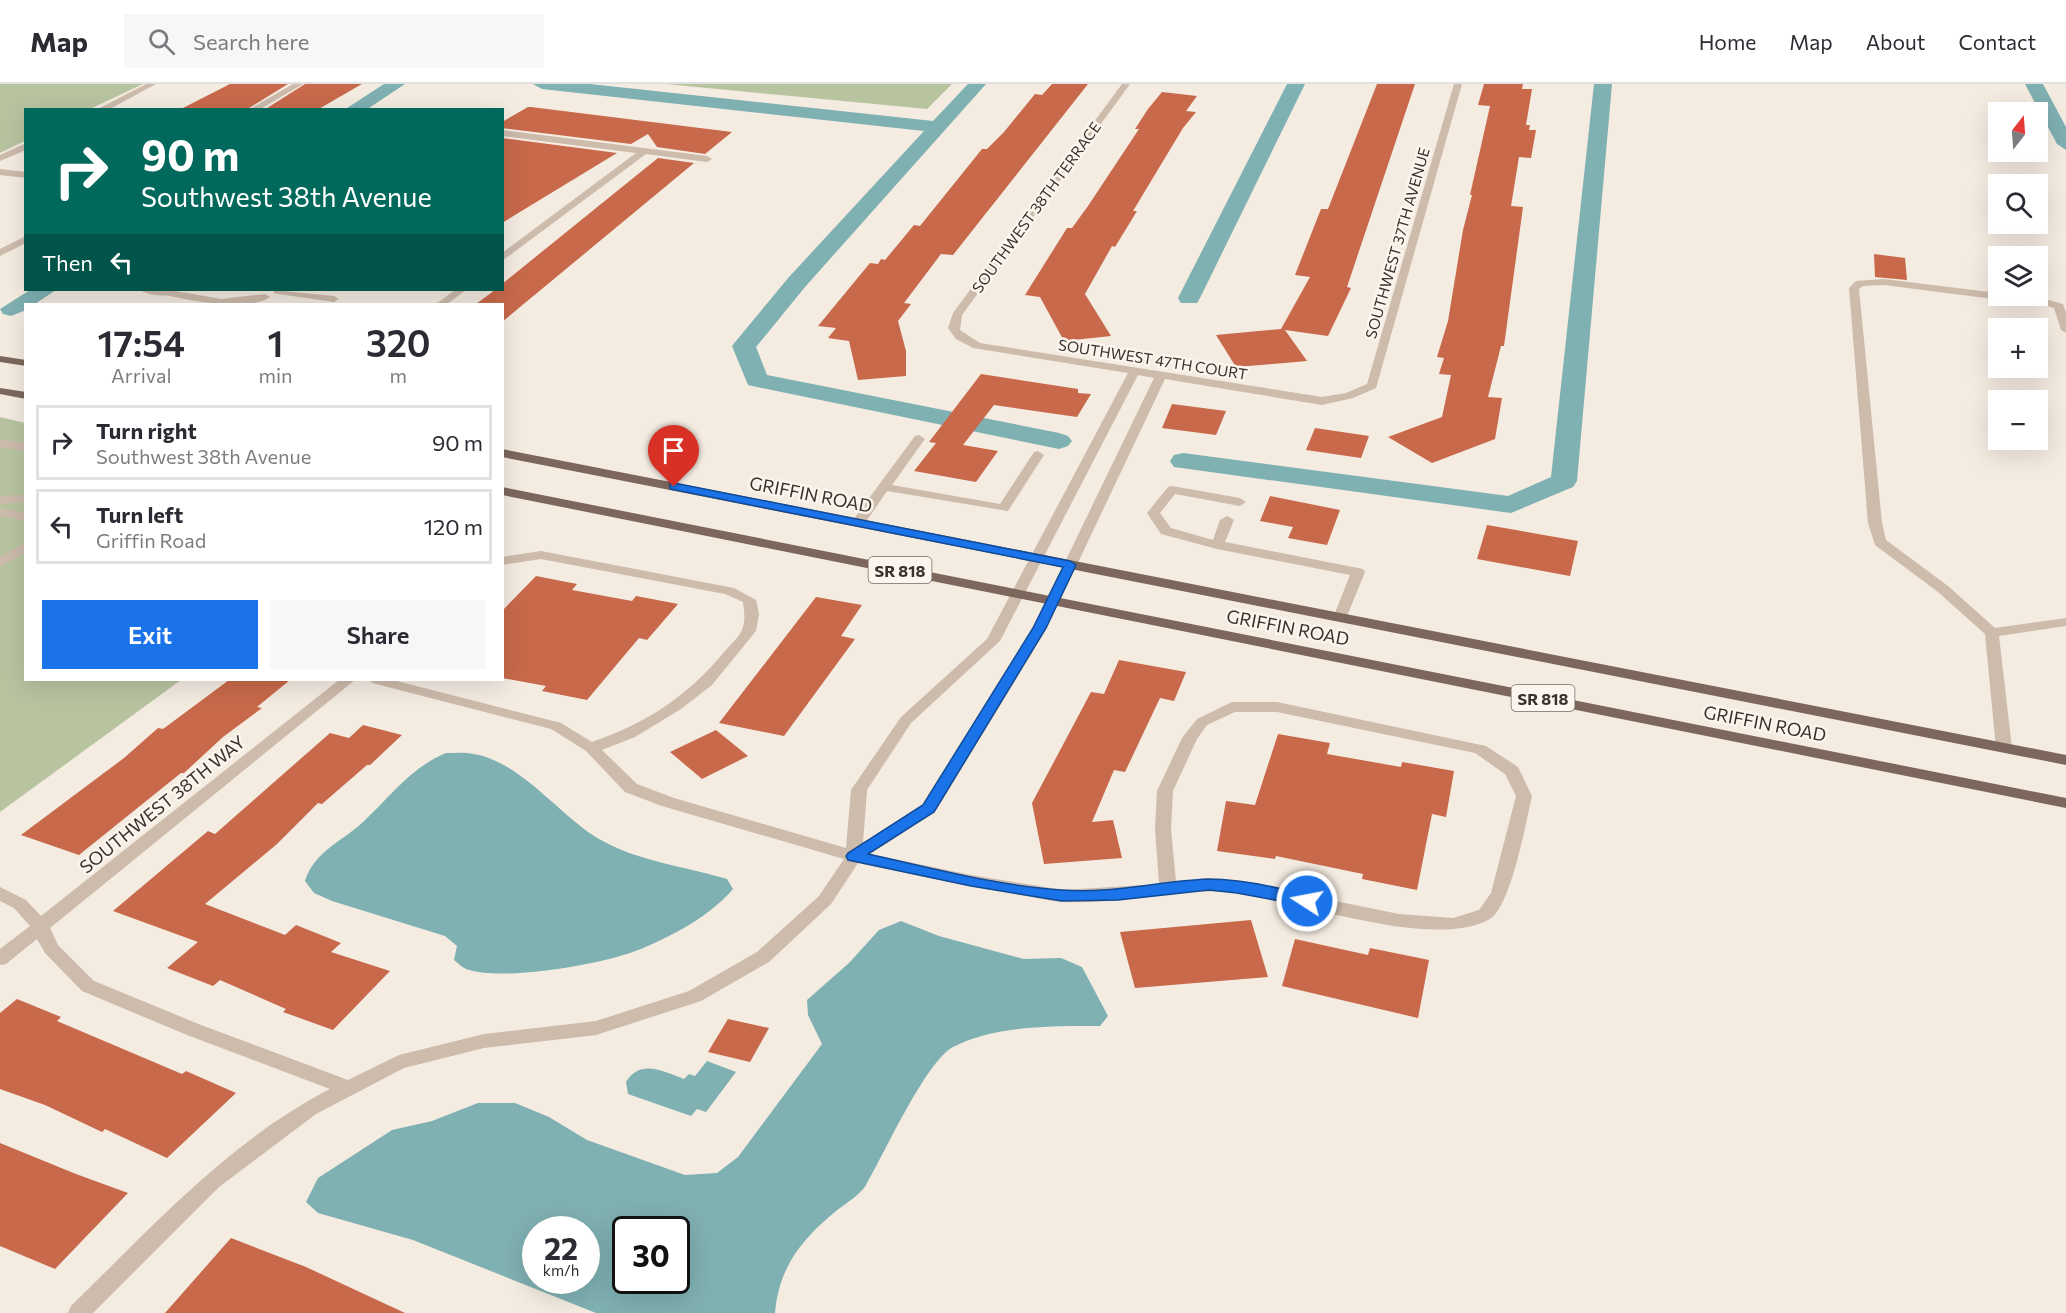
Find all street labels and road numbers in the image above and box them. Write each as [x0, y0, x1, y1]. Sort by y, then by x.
street label: SOUTHWEST 38TH TERRACE [968, 118, 1104, 296]
street label: SOUTHWEST 37TH AVENUE [1361, 145, 1433, 341]
street label: SOUTHWEST 47TH COURT [1057, 335, 1249, 383]
street label: GRIFFIN ROAD [748, 471, 874, 517]
road number: SR 818 [868, 557, 932, 583]
street label: GRIFFIN ROAD [1225, 604, 1351, 650]
road number: SR 818 [1512, 685, 1574, 711]
street label: GRIFFIN ROAD [1702, 700, 1828, 746]
street label: SOUTHWEST 38TH WAY [75, 730, 249, 878]

